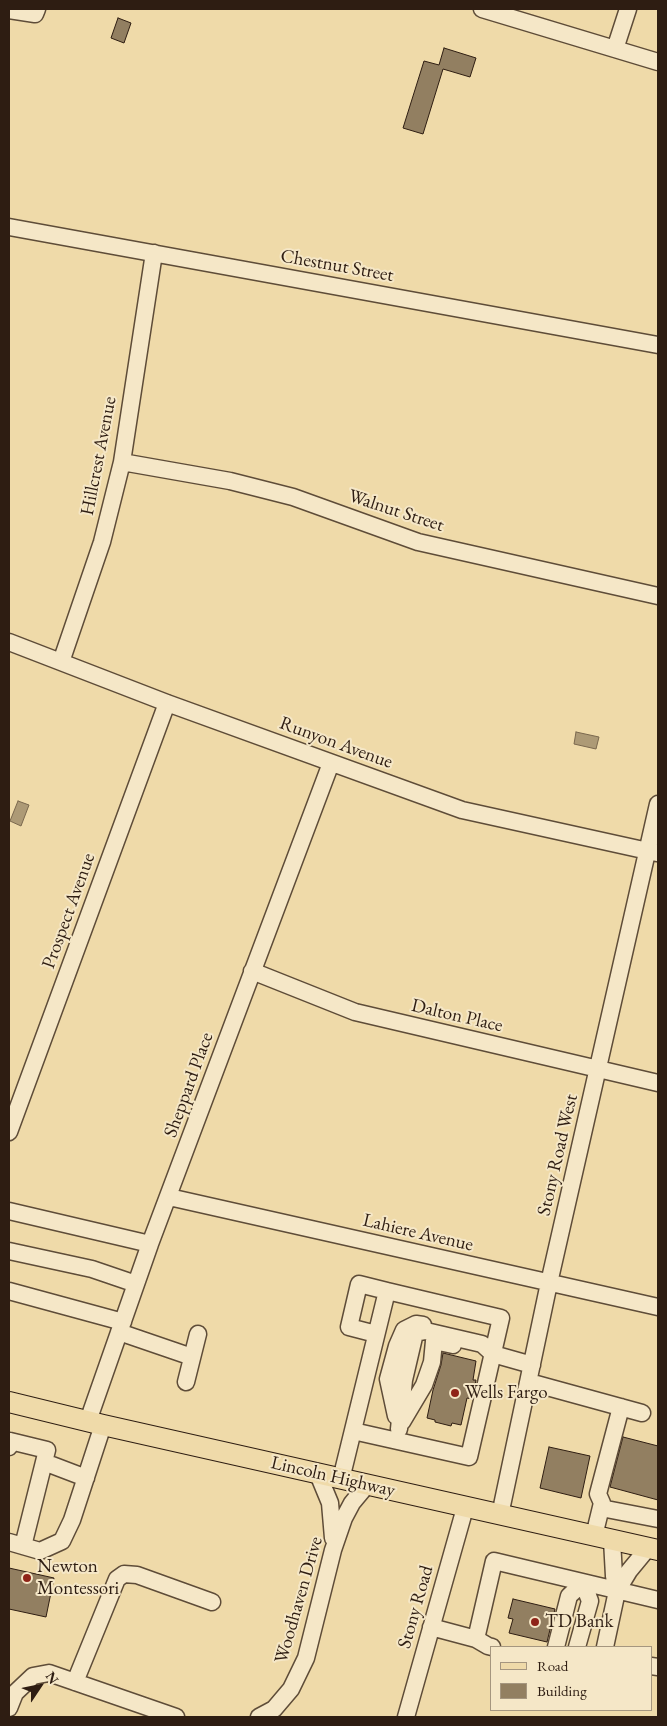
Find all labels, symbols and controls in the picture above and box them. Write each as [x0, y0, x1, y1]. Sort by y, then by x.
street label: Chestnut Street [279, 245, 395, 287]
street label: Hillcrest Avenue [76, 395, 122, 517]
street label: Walnut Street [345, 485, 447, 537]
street label: Runyon Avenue [276, 712, 396, 774]
street label: Prospect Avenue [38, 850, 100, 972]
street label: Dalton Place [409, 994, 505, 1038]
street label: Sheppard Place [159, 1029, 219, 1141]
street label: Stony Road West [533, 1092, 583, 1218]
street label: Lahiere Avenue [361, 1209, 475, 1257]
place label: Wells Fargo [465, 1382, 548, 1404]
marker: Wells Fargo [449, 1387, 461, 1399]
street label: Lincoln Highway [269, 1452, 397, 1502]
street label: Woodhaven Drive [270, 1534, 328, 1666]
place label: Newton Montessori [37, 1556, 119, 1600]
street label: Stony Road [393, 1563, 439, 1651]
marker: Newton Montessori [21, 1572, 33, 1584]
place label: TD Bank [545, 1611, 614, 1633]
marker: TD Bank [529, 1616, 541, 1628]
legend [490, 1646, 652, 1711]
text: Road [537, 1656, 568, 1675]
north arrow [15, 1661, 65, 1711]
text: N [42, 1668, 63, 1687]
text: Building [537, 1681, 587, 1700]

